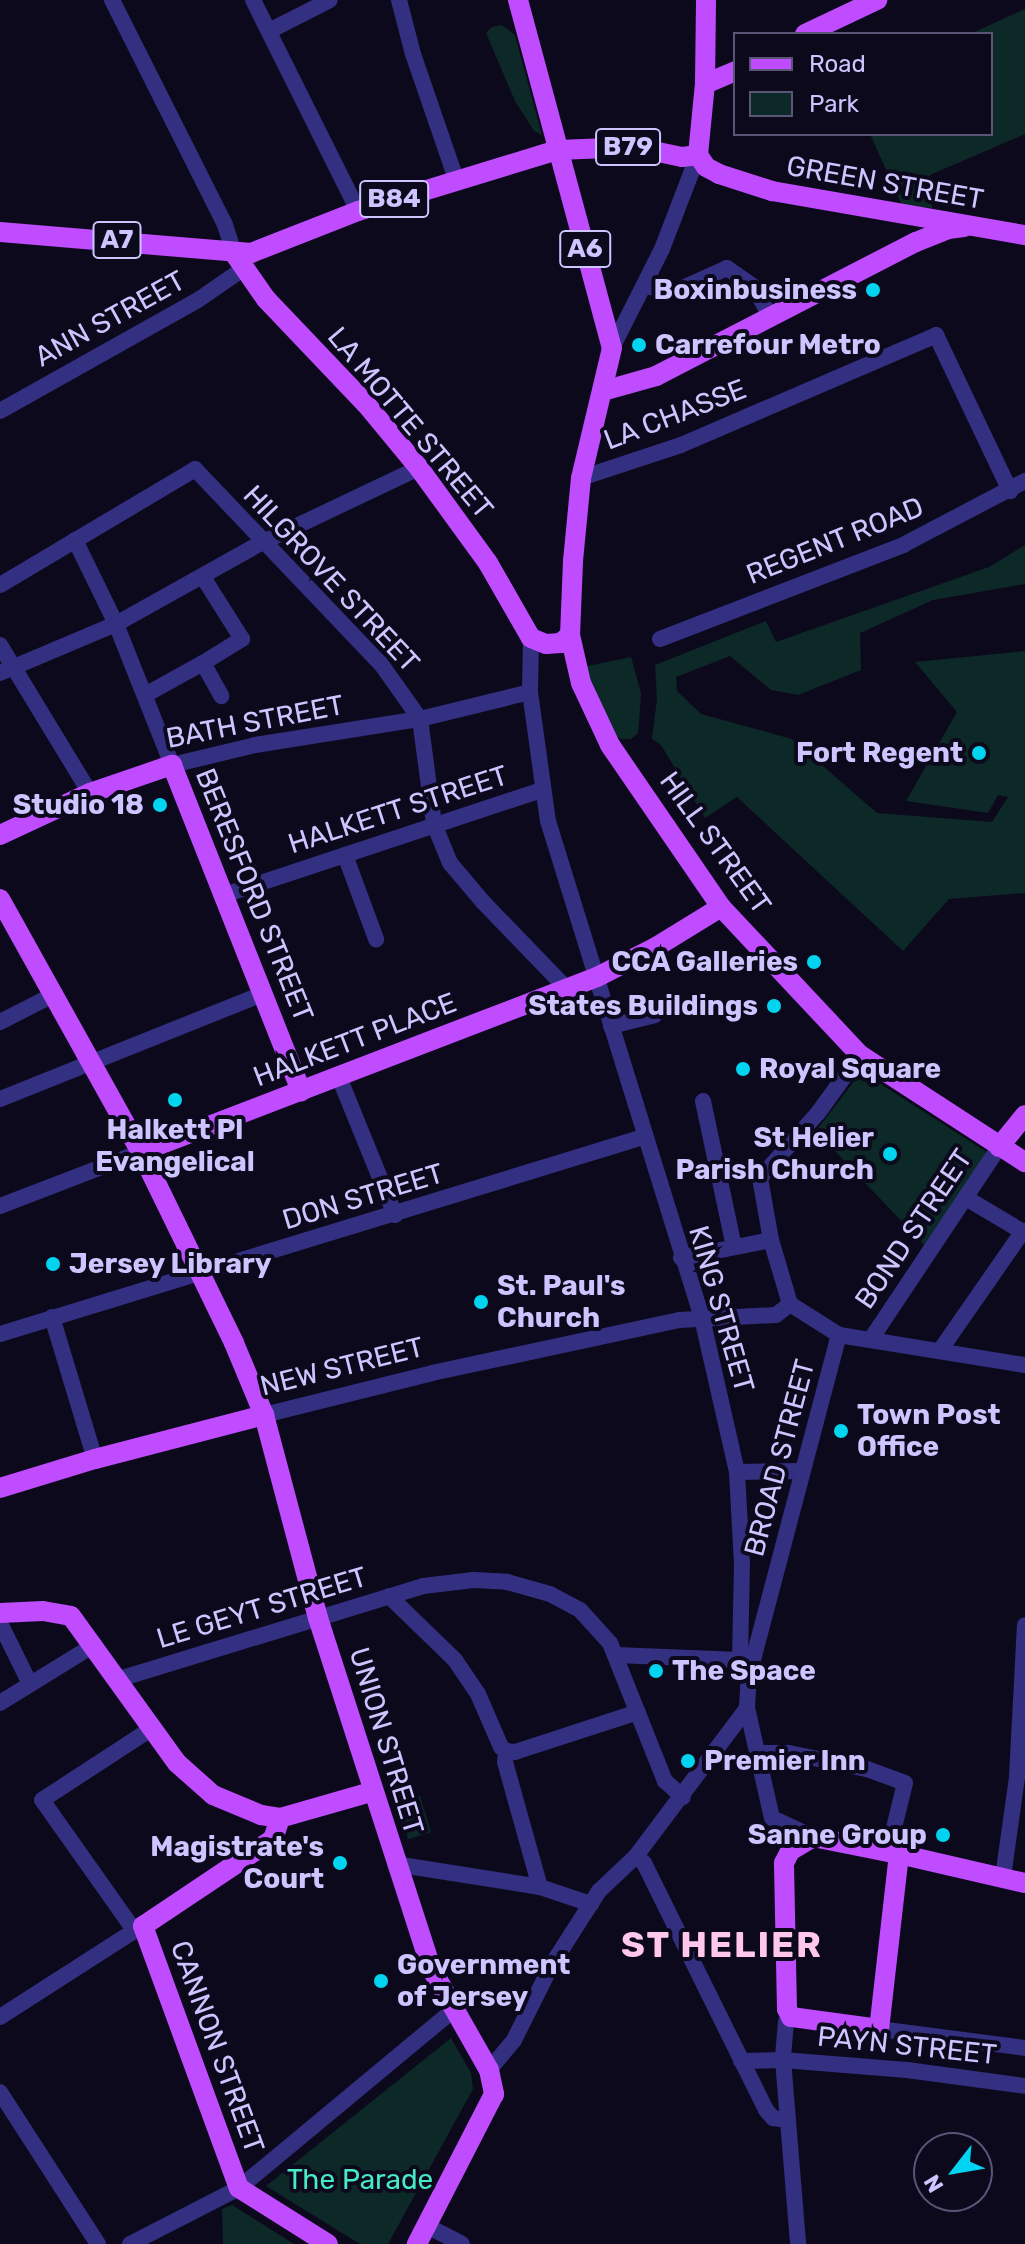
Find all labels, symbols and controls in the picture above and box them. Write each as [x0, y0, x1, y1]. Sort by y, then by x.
legend [733, 32, 993, 136]
text: Road [809, 50, 866, 78]
text: Park [809, 90, 859, 118]
road number: B79 [594, 125, 662, 169]
street label: GREEN STREET [784, 149, 986, 217]
road number: B84 [358, 177, 430, 221]
road number: A7 [91, 218, 143, 262]
road number: A6 [559, 227, 611, 271]
street label: ANN STREET [29, 264, 191, 374]
place label: Boxinbusiness [654, 273, 857, 307]
marker: Boxinbusiness [864, 281, 882, 299]
street label: LA MOTTE STREET [320, 320, 500, 526]
place label: Carrefour Metro [655, 328, 881, 362]
marker: Carrefour Metro [630, 336, 648, 354]
street label: LA CHASSE [599, 372, 751, 458]
street label: HILGROVE STREET [236, 479, 426, 679]
street label: REGENT ROAD [741, 490, 929, 592]
street label: BATH STREET [163, 688, 347, 756]
place label: Fort Regent [796, 736, 963, 770]
marker: Fort Regent [970, 744, 988, 762]
street label: HALKETT STREET [284, 759, 512, 861]
street label: BERESFORD STREET [188, 764, 320, 1026]
street label: HILL STREET [652, 765, 778, 921]
place label: Studio 18 [13, 788, 144, 822]
marker: Studio 18 [151, 796, 169, 814]
place label: CCA Galleries [611, 945, 798, 979]
marker: CCA Galleries [805, 953, 823, 971]
street label: HALKETT PLACE [248, 986, 462, 1094]
place label: States Buildings [528, 989, 758, 1023]
marker: States Buildings [765, 997, 783, 1015]
place label: Royal Square [759, 1052, 941, 1086]
marker: Royal Square [734, 1060, 752, 1078]
marker: Halkett Pl Evangelical [166, 1091, 184, 1109]
place label: Halkett Pl Evangelical [95, 1113, 255, 1179]
place label: St Helier Parish Church [675, 1121, 874, 1187]
street label: BOND STREET [848, 1143, 980, 1315]
marker: St Helier Parish Church [881, 1145, 899, 1163]
street label: DON STREET [278, 1157, 448, 1237]
street label: KING STREET [681, 1222, 761, 1396]
place label: Jersey Library [69, 1247, 272, 1281]
marker: Jersey Library [44, 1255, 62, 1273]
place label: St. Paul's Church [497, 1269, 625, 1335]
marker: St. Paul's Church [472, 1293, 490, 1311]
street label: NEW STREET [257, 1330, 427, 1404]
street label: BROAD STREET [738, 1356, 822, 1560]
place label: Town Post Office [857, 1398, 1001, 1464]
marker: Town Post Office [832, 1422, 850, 1440]
street label: LE GEYT STREET [153, 1560, 371, 1656]
street label: UNION STREET [342, 1643, 430, 1839]
place label: The Space [672, 1654, 816, 1688]
marker: The Space [647, 1662, 665, 1680]
place label: Premier Inn [704, 1744, 866, 1778]
marker: Premier Inn [679, 1752, 697, 1770]
place label: Sanne Group [748, 1818, 927, 1852]
marker: Sanne Group [934, 1826, 952, 1844]
place label: Magistrate's Court [150, 1830, 324, 1896]
marker: Magistrate's Court [331, 1854, 349, 1872]
district label: ST HELIER [621, 1923, 823, 1967]
street label: CANNON STREET [163, 1936, 271, 2158]
place label: Government of Jersey [397, 1948, 570, 2014]
marker: Government of Jersey [372, 1972, 390, 1990]
street label: PAYN STREET [816, 2020, 998, 2072]
north arrow [913, 2132, 993, 2212]
park label: The Parade [287, 2163, 433, 2197]
text: N [918, 2170, 949, 2197]

